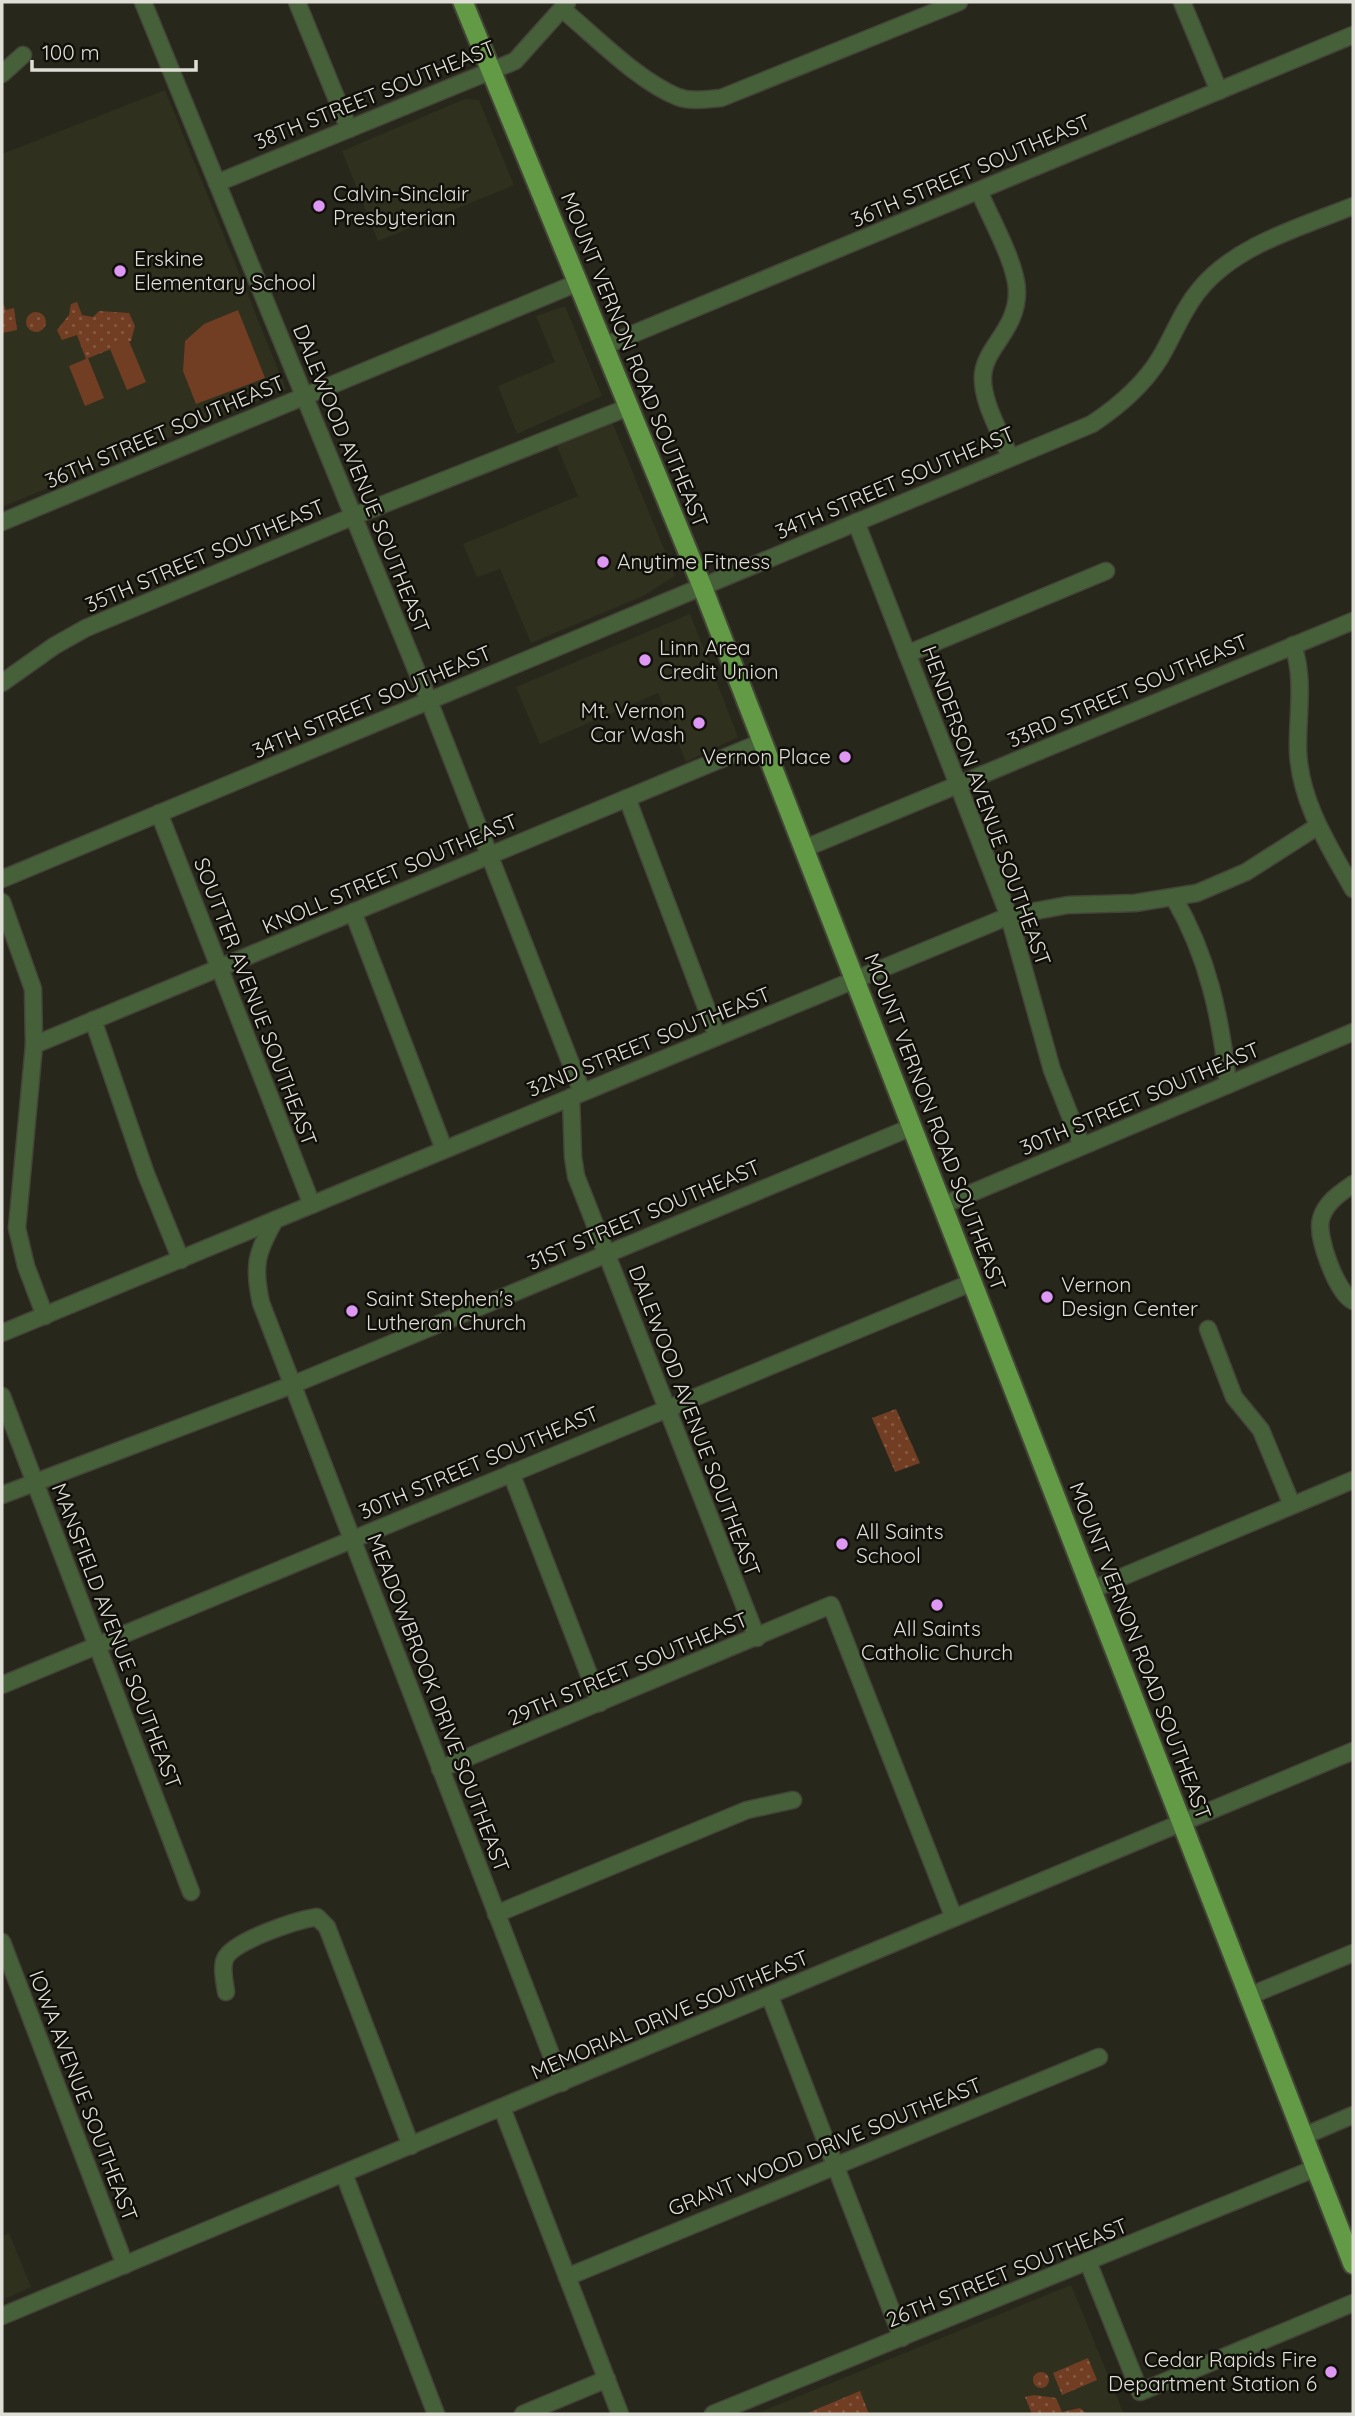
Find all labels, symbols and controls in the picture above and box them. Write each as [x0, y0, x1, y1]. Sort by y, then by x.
scale bar [32, 28, 196, 72]
street label: 38TH STREET SOUTHEAST [250, 34, 499, 154]
text: 100 m [42, 39, 100, 65]
street label: 36TH STREET SOUTHEAST [847, 108, 1094, 232]
place label: Calvin-Sinclair Presbyterian [333, 180, 469, 230]
street label: MOUNT VERNON ROAD SOUTHEAST [556, 188, 714, 531]
marker: Calvin-Sinclair Presbyterian [311, 198, 327, 214]
place label: Erskine Elementary School [134, 245, 316, 295]
marker: Erskine Elementary School [112, 263, 128, 279]
street label: DALEWOOD AVENUE SOUTHEAST [288, 320, 436, 637]
street label: 36TH STREET SOUTHEAST [41, 369, 288, 493]
street label: 34TH STREET SOUTHEAST [771, 420, 1018, 544]
street label: 35TH STREET SOUTHEAST [81, 493, 328, 617]
place label: Anytime Fitness [617, 548, 770, 574]
marker: Anytime Fitness [595, 554, 611, 570]
street label: 33RD STREET SOUTHEAST [1004, 628, 1252, 753]
place label: Linn Area Credit Union [659, 634, 779, 684]
street label: 34TH STREET SOUTHEAST [248, 639, 495, 763]
street label: HENDERSON AVENUE SOUTHEAST [917, 642, 1057, 969]
marker: Linn Area Credit Union [637, 652, 653, 668]
place label: Mt. Vernon Car Wash [581, 697, 685, 747]
marker: Mt. Vernon Car Wash [691, 715, 707, 731]
place label: Vernon Place [702, 743, 831, 769]
marker: Vernon Place [837, 749, 853, 765]
street label: KNOLL STREET SOUTHEAST [258, 807, 521, 939]
street label: SOUTTER AVENUE SOUTHEAST [189, 854, 323, 1149]
street label: MOUNT VERNON ROAD SOUTHEAST [859, 949, 1012, 1294]
street label: 32ND STREET SOUTHEAST [523, 980, 774, 1102]
street label: 30TH STREET SOUTHEAST [1016, 1036, 1263, 1160]
street label: 31ST STREET SOUTHEAST [523, 1153, 764, 1275]
street label: DALEWOOD AVENUE SOUTHEAST [623, 1261, 766, 1580]
place label: Vernon Design Center [1061, 1271, 1198, 1321]
place label: Saint Stephen's Lutheran Church [366, 1285, 526, 1335]
marker: Vernon Design Center [1039, 1289, 1055, 1305]
marker: Saint Stephen's Lutheran Church [344, 1303, 360, 1319]
street label: 30TH STREET SOUTHEAST [355, 1400, 602, 1524]
street label: MOUNT VERNON ROAD SOUTHEAST [1064, 1478, 1217, 1823]
street label: MANSFIELD AVENUE SOUTHEAST [47, 1479, 187, 1792]
place label: All Saints School [856, 1518, 944, 1568]
street label: MEADOWBROOK DRIVE SOUTHEAST [362, 1530, 516, 1876]
marker: All Saints School [834, 1536, 850, 1552]
marker: All Saints Catholic Church [929, 1597, 945, 1613]
street label: 29TH STREET SOUTHEAST [504, 1606, 752, 1731]
place label: All Saints Catholic Church [861, 1615, 1013, 1665]
street label: MEMORIAL DRIVE SOUTHEAST [527, 1944, 812, 2085]
street label: IOWA AVENUE SOUTHEAST [24, 1967, 144, 2225]
street label: GRANT WOOD DRIVE SOUTHEAST [664, 2071, 985, 2221]
street label: 26TH STREET SOUTHEAST [882, 2212, 1131, 2332]
place label: Cedar Rapids Fire Department Station 6 [1108, 2346, 1317, 2396]
marker: Cedar Rapids Fire Department Station 6 [1323, 2364, 1339, 2380]

